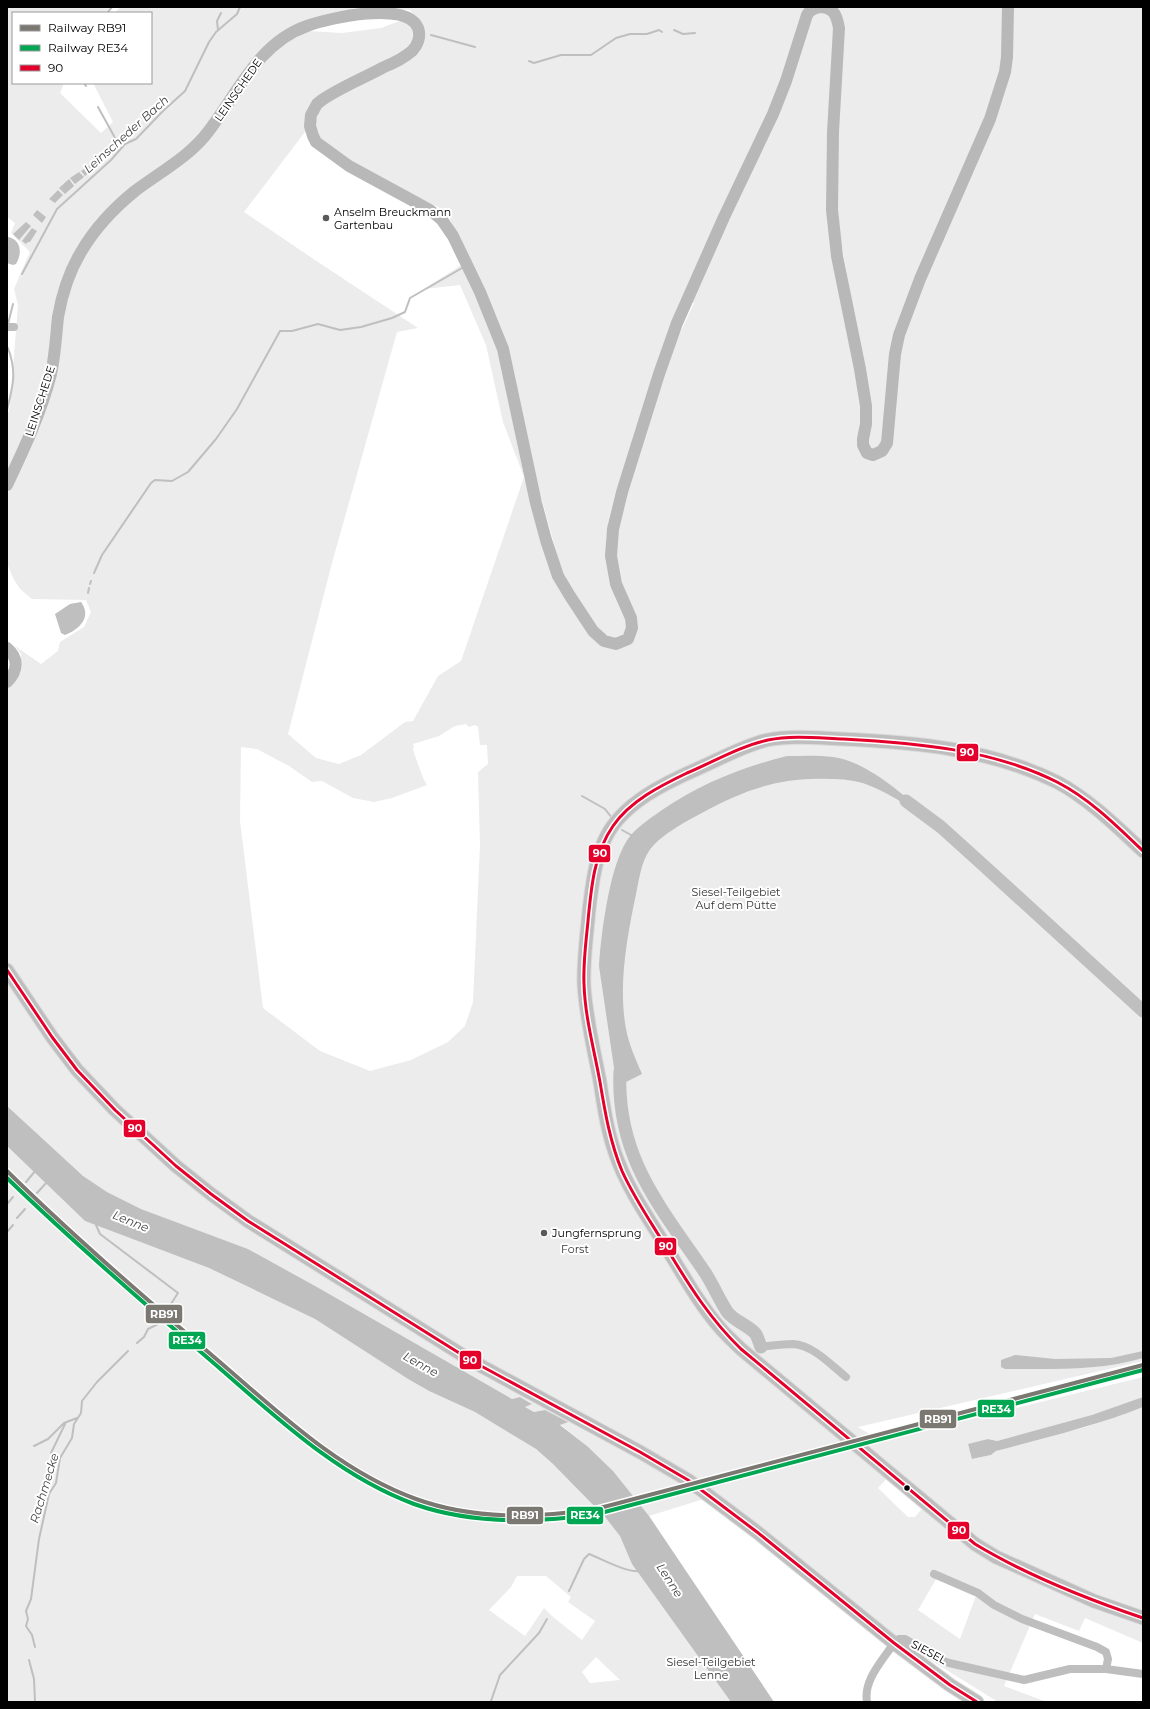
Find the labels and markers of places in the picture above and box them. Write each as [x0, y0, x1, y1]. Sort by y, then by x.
place label: Anselm Breuckmann Gartenbau [334, 205, 451, 232]
marker: Anselm Breuckmann Gartenbau [321, 213, 331, 223]
place label: Jungfernsprung [551, 1226, 642, 1240]
marker: Jungfernsprung [539, 1228, 549, 1238]
unlabelled marker [902, 1483, 912, 1493]

